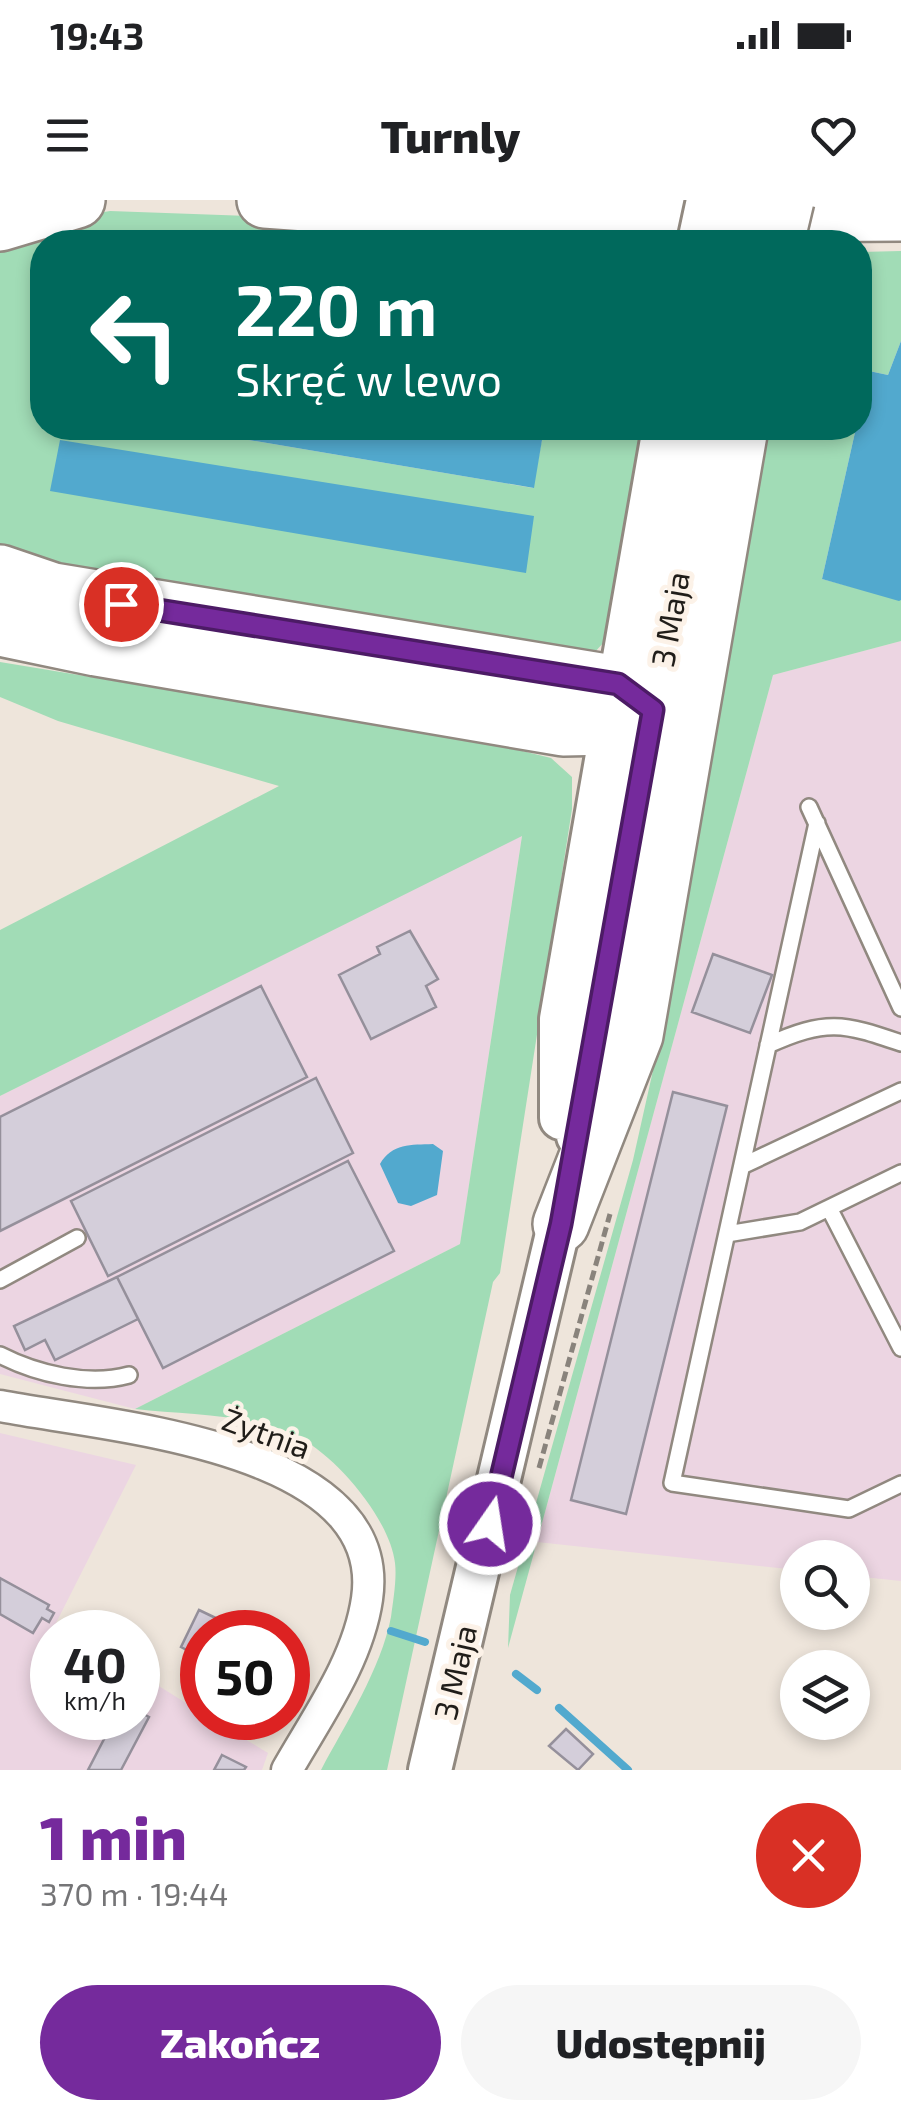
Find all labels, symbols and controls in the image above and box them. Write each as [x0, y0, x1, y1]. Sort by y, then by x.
text: 19:43 [50, 12, 144, 58]
icon: menu [40, 108, 95, 163]
text: Turnly [381, 108, 520, 162]
icon: heart [806, 108, 861, 163]
text: 220 m [235, 266, 437, 350]
icon: left [70, 270, 200, 400]
text: Skręć w lewo [235, 351, 502, 405]
pin [79, 562, 164, 647]
street label: 3 Maja [642, 568, 697, 670]
icon: arrive [94, 577, 149, 632]
street label: Żytnia [218, 1399, 316, 1465]
position arrow [438, 1472, 542, 1576]
map controls [780, 1540, 870, 1740]
button: search [780, 1540, 870, 1630]
speed limit sign: 50 [180, 1610, 310, 1740]
street label: 3 Maja [425, 1621, 484, 1723]
text: 40 [63, 1633, 127, 1693]
button: layers [780, 1650, 870, 1740]
text: km/h [64, 1685, 126, 1715]
text: 1 min [40, 1800, 187, 1872]
button: close [756, 1803, 861, 1908]
text: 370 m · 19:44 [40, 1874, 228, 1912]
button: Zakończ [40, 1985, 441, 2100]
button: Udostępnij [461, 1985, 861, 2100]

